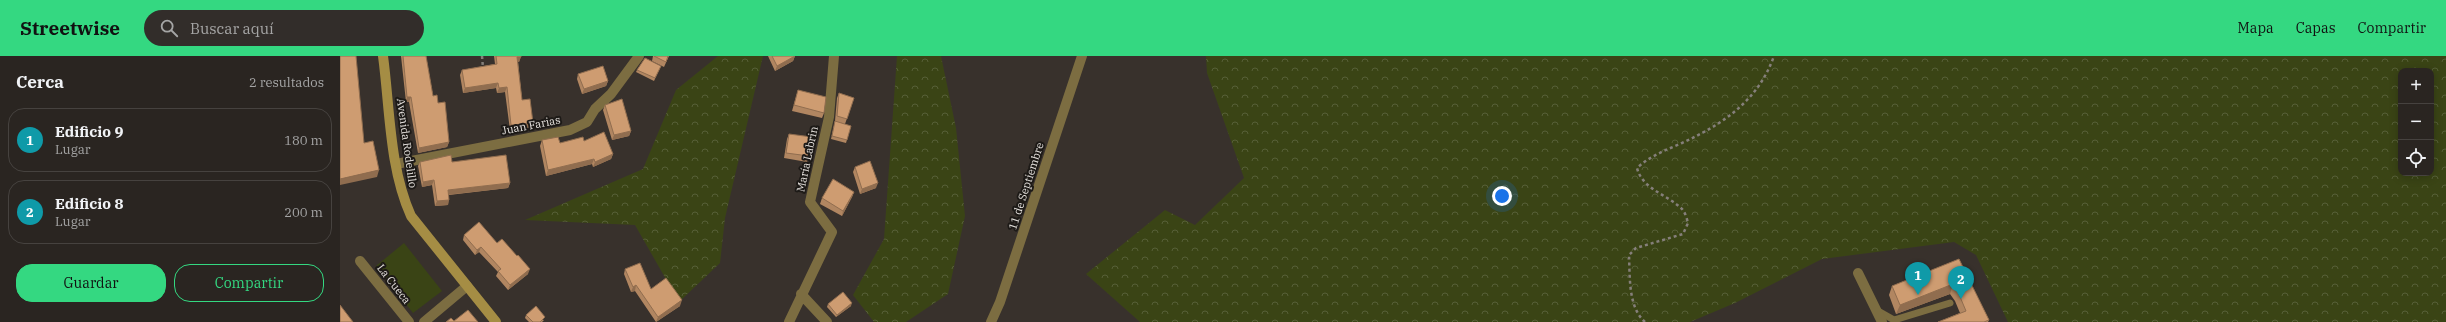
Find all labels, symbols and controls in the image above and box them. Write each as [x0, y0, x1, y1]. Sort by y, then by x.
search box [144, 10, 424, 46]
text: Streetwise [20, 16, 120, 40]
icon: search [158, 17, 180, 39]
text: Buscar aquí [190, 19, 274, 38]
text: Mapa [2238, 19, 2274, 37]
text: Capas [2296, 19, 2336, 37]
text: Compartir [2358, 19, 2426, 37]
map controls [2398, 68, 2434, 176]
button: + [2398, 68, 2434, 104]
text: Cerca [16, 71, 64, 93]
text: 2 resultados [249, 74, 324, 91]
street label: Avenida Rodelillo [394, 97, 420, 189]
button: − [2398, 104, 2434, 140]
street label: Juan Farias [500, 112, 562, 138]
text: Edificio 9 [55, 122, 123, 141]
street label: María Labrin [793, 125, 821, 193]
text: 1 [26, 132, 34, 149]
text: 180 m [284, 132, 323, 149]
street label: 11 de Septiembre [1005, 140, 1047, 231]
button: locate [2398, 140, 2434, 176]
text: Lugar [55, 141, 91, 158]
your location [1492, 186, 1512, 206]
text: Edificio 8 [55, 194, 123, 213]
text: 2 [26, 204, 34, 221]
text: 200 m [284, 204, 323, 221]
text: Lugar [55, 213, 91, 230]
street label: La Cueca [374, 261, 414, 307]
pin: 1 [1905, 262, 1931, 295]
button: Guardar [16, 264, 166, 302]
button: Compartir [174, 264, 324, 302]
pin: 2 [1948, 266, 1974, 299]

